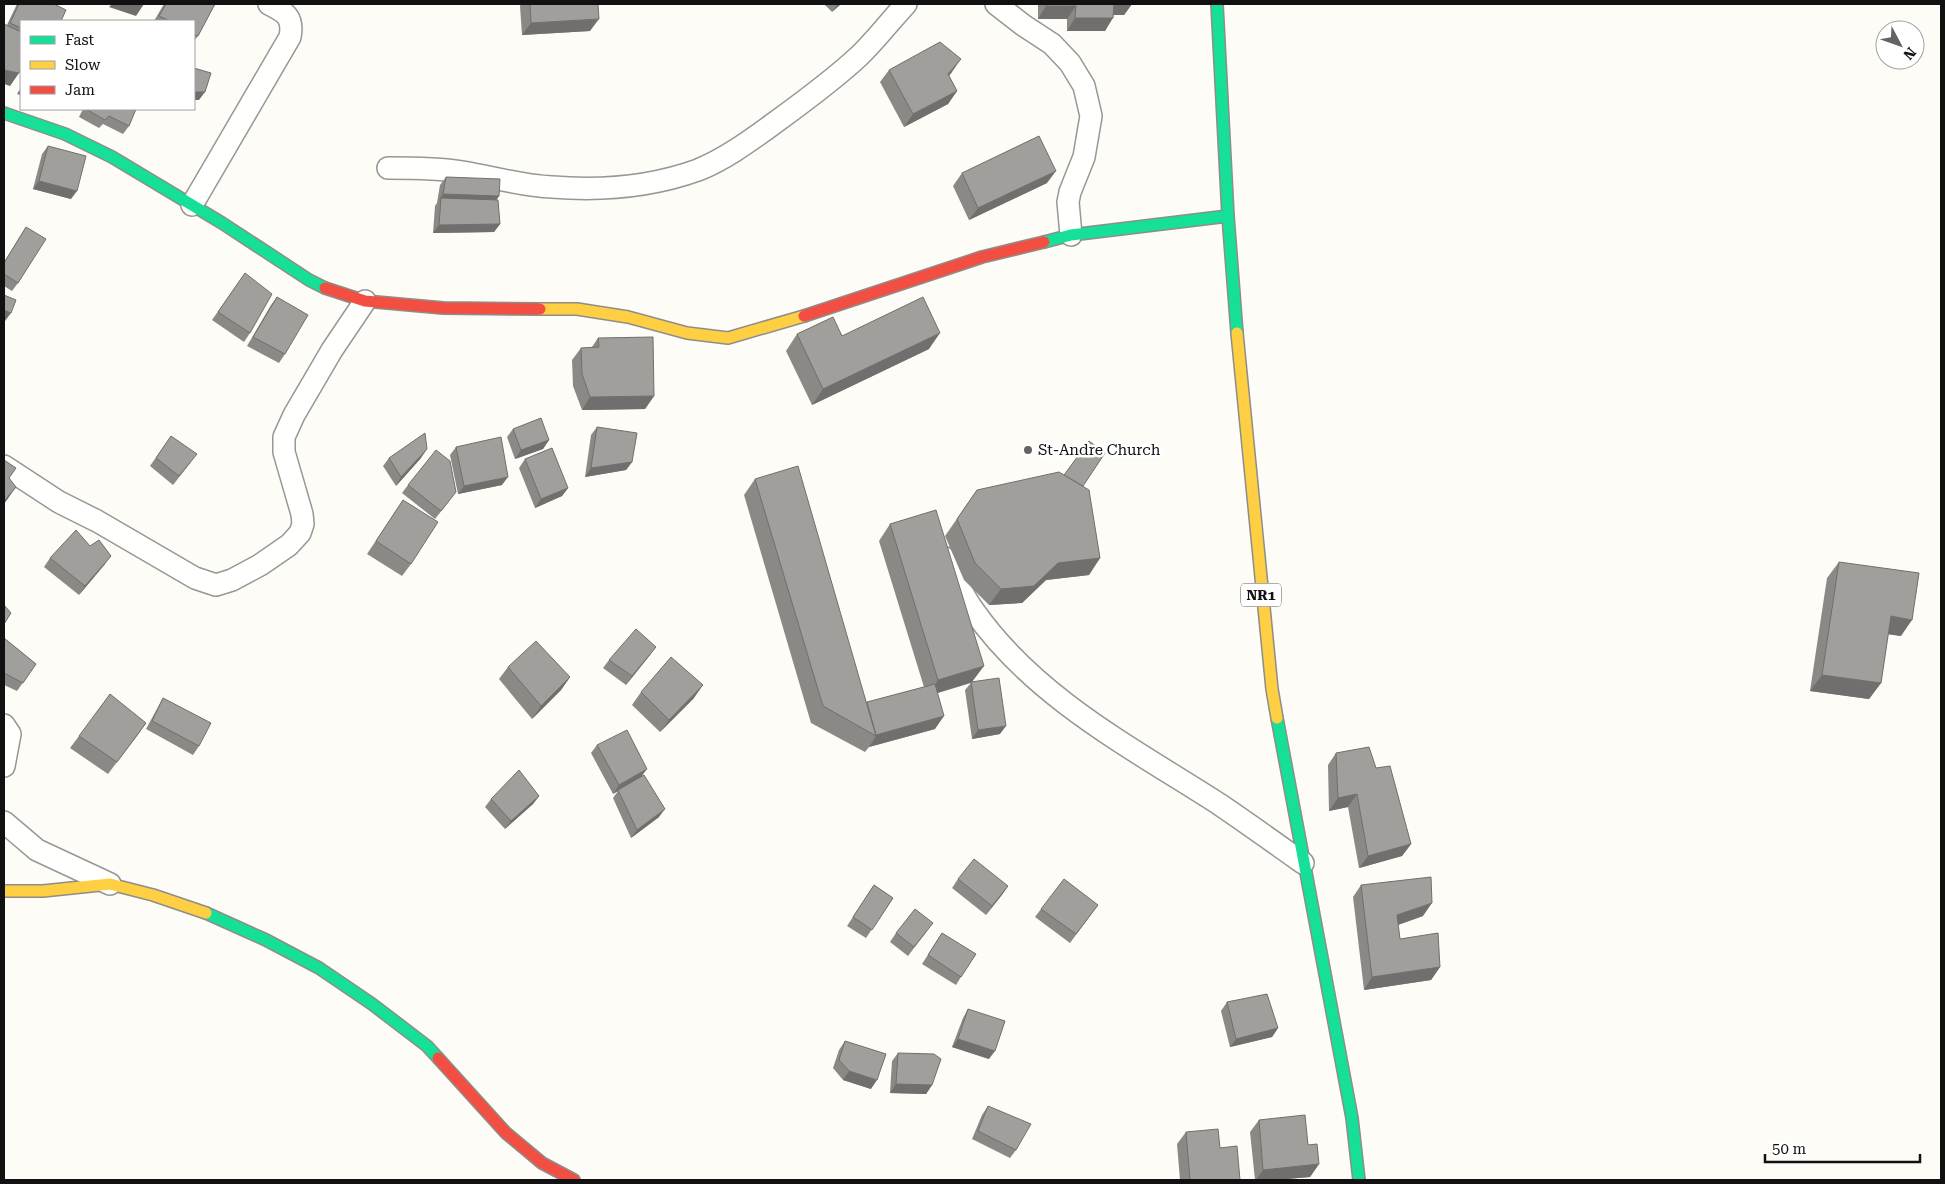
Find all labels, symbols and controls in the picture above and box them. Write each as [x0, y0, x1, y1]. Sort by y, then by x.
legend [20, 20, 195, 110]
north arrow [1875, 20, 1925, 70]
text: Fast [65, 31, 95, 49]
text: N [1900, 44, 1919, 63]
text: Slow [65, 56, 101, 74]
text: Jam [65, 81, 95, 99]
place label: St-Andre Church [1038, 441, 1161, 459]
marker: St-Andre Church [1022, 444, 1034, 456]
road number: NR1 [1241, 584, 1281, 606]
scale bar [1765, 1132, 1920, 1164]
text: 50 m [1772, 1140, 1807, 1158]

